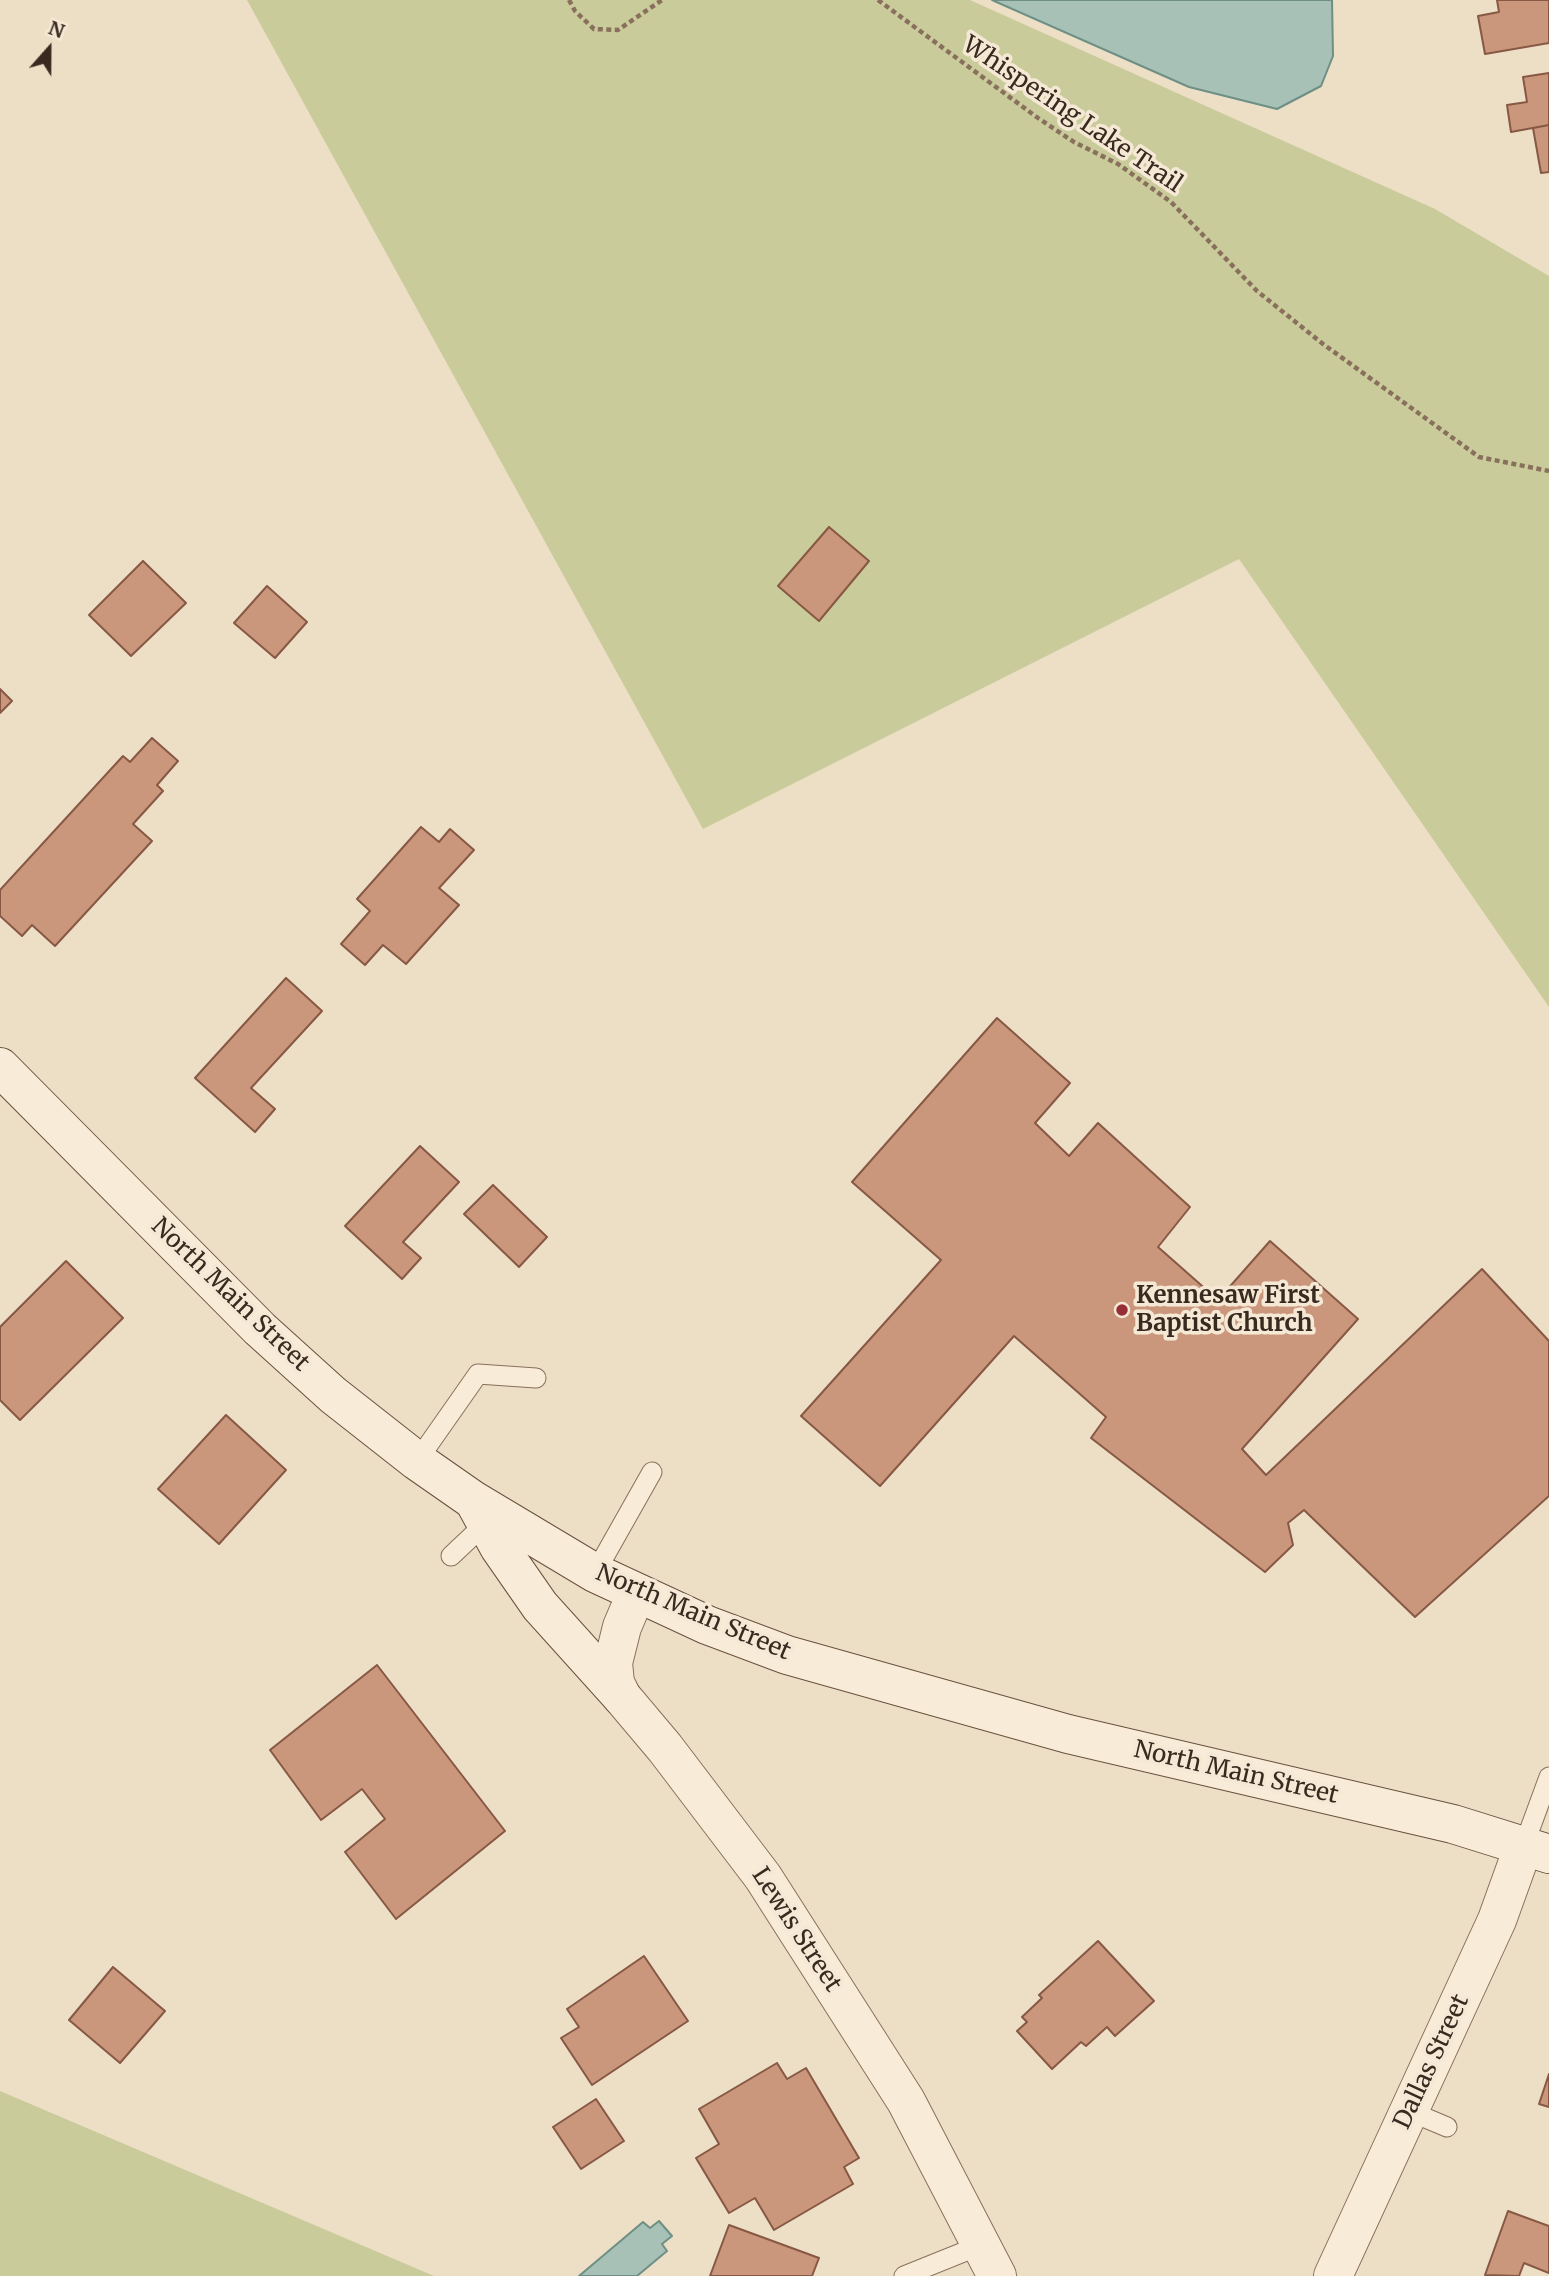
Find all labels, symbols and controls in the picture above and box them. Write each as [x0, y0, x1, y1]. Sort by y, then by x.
north arrow [14, 14, 84, 84]
text: N [45, 15, 68, 43]
street label: Whispering Lake Trail [957, 31, 1187, 199]
street label: North Main Street [145, 1212, 315, 1378]
place label: Kennesaw First Baptist Church [1136, 1282, 1320, 1338]
marker: Kennesaw First Baptist Church [1114, 1302, 1130, 1318]
street label: North Main Street [591, 1559, 795, 1667]
street label: North Main Street [1131, 1736, 1341, 1810]
street label: Lewis Street [745, 1862, 847, 1998]
street label: Dallas Street [1388, 1990, 1476, 2134]

